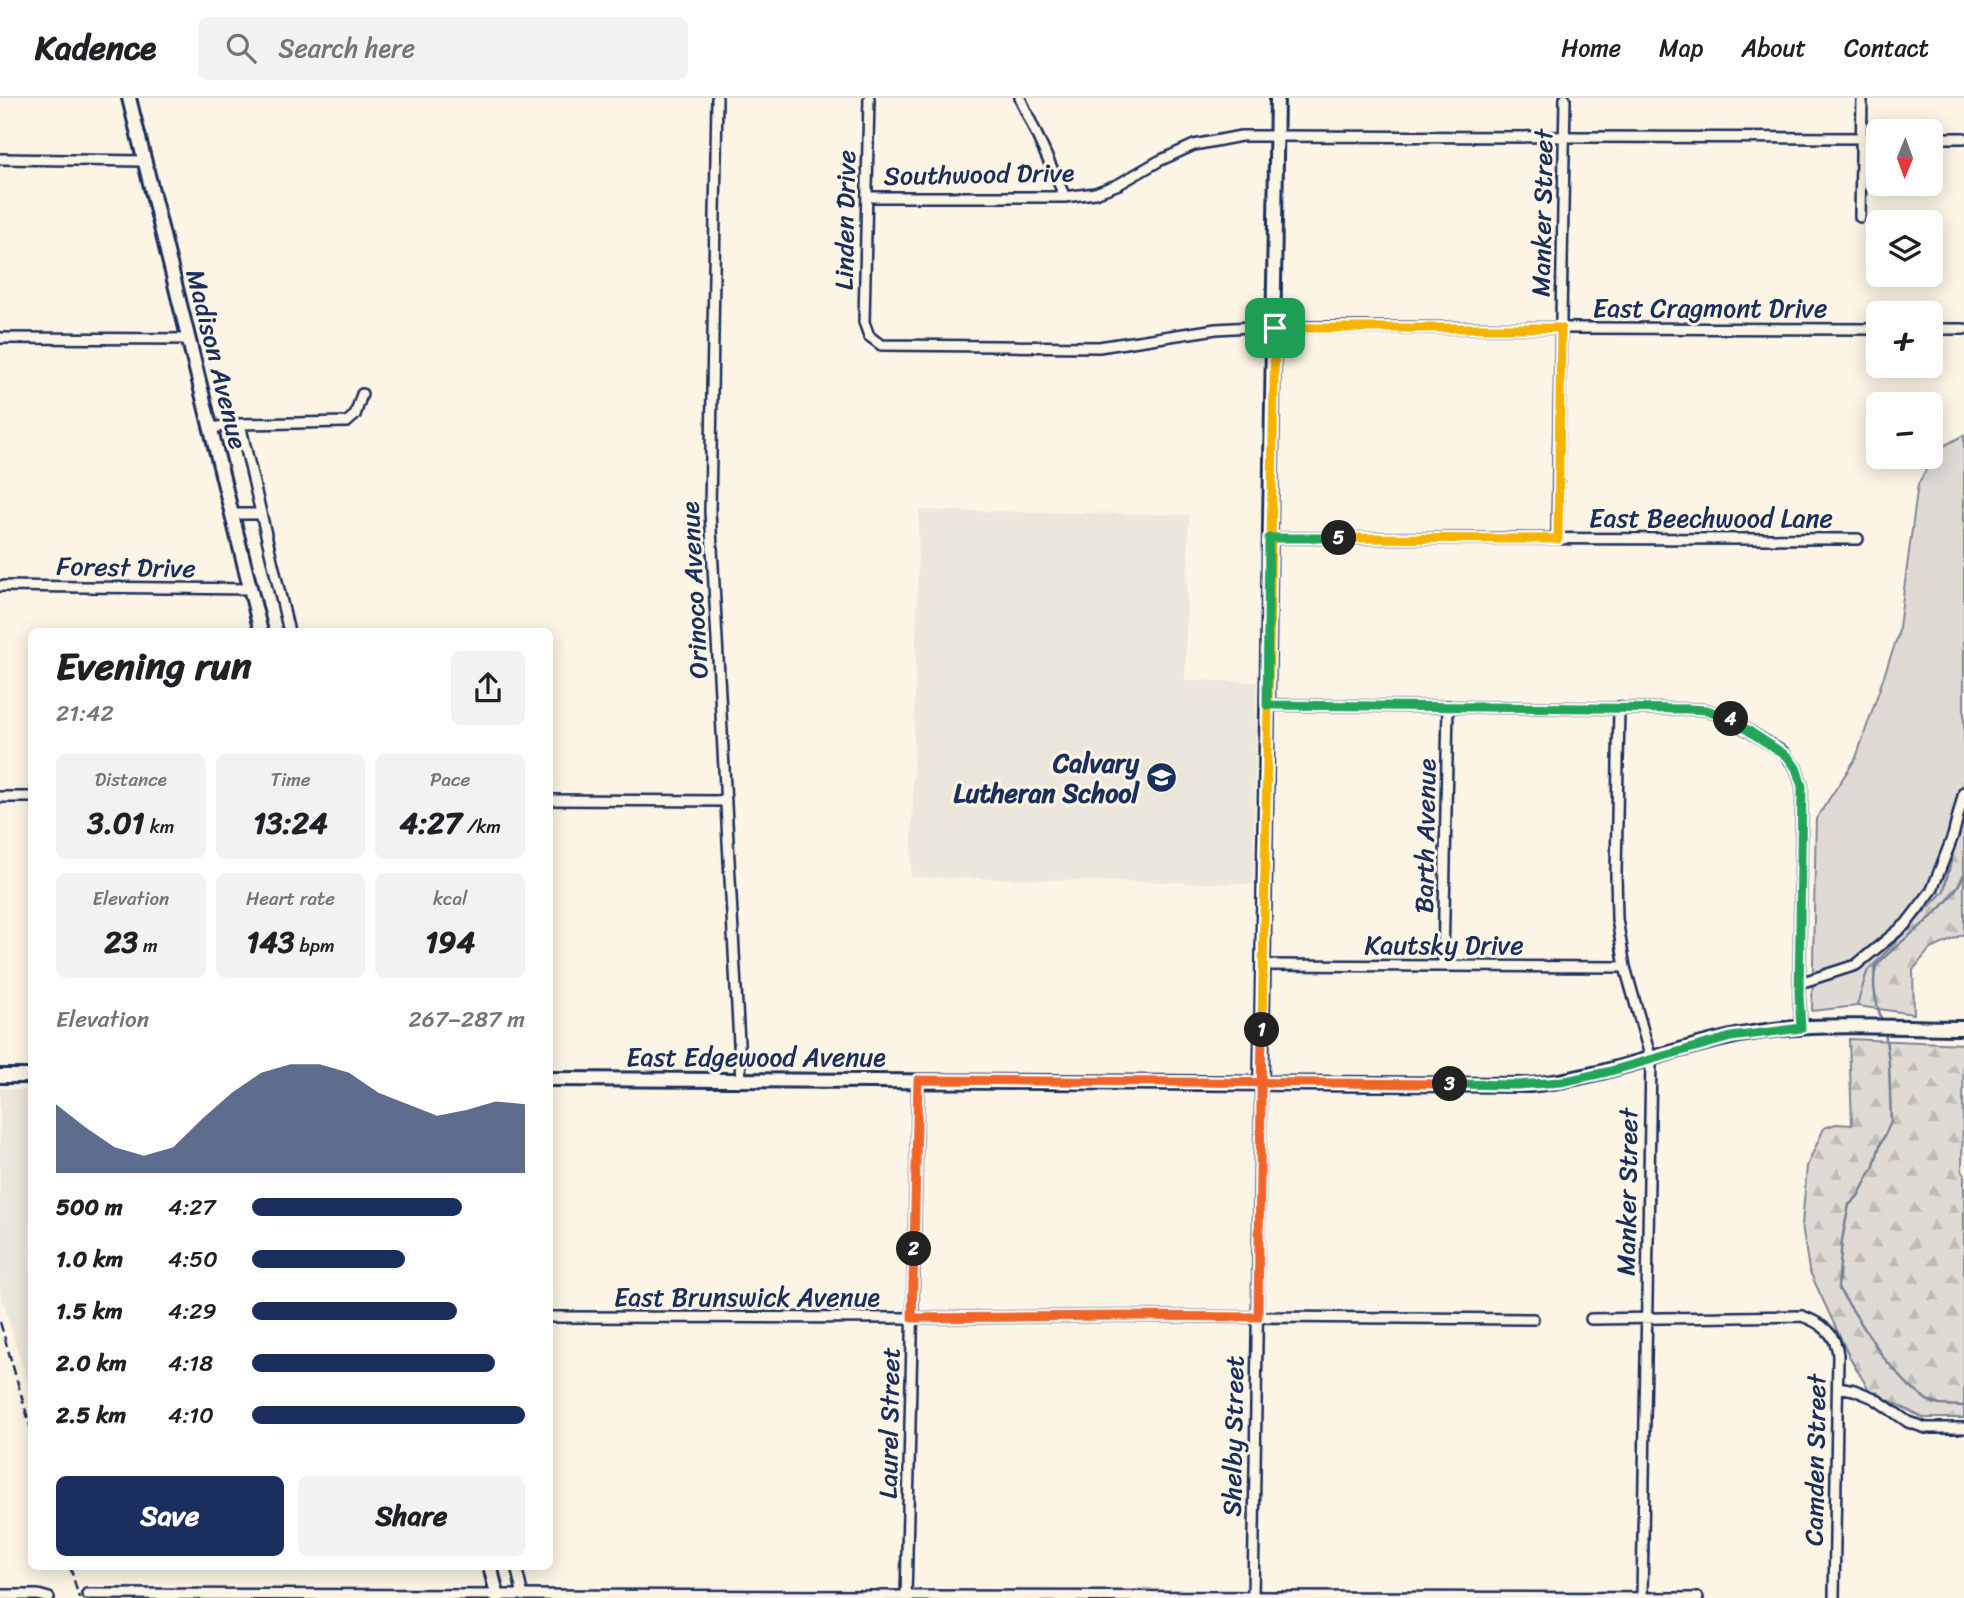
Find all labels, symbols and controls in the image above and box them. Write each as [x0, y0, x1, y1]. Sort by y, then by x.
search box [198, 17, 688, 80]
text: Kadence [35, 19, 156, 77]
text: Search here [278, 25, 415, 71]
text: Home [1561, 27, 1621, 69]
text: Map [1659, 27, 1703, 69]
text: About [1741, 27, 1806, 69]
text: Contact [1844, 27, 1929, 69]
icon: search [222, 29, 260, 67]
north arrow [1866, 119, 1942, 196]
map controls [1866, 119, 1943, 469]
street label: Manker Street [1518, 127, 1566, 297]
street label: Southwood Drive [883, 149, 1075, 199]
street label: Linden Drive [821, 150, 869, 290]
button: layers [1866, 210, 1943, 287]
street label: Madison Avenue [172, 264, 262, 454]
street label: East Cragmont Drive [1593, 285, 1827, 331]
pin [1245, 298, 1305, 358]
button: + [1866, 301, 1943, 378]
icon: arrive [1256, 309, 1294, 347]
button: − [1866, 392, 1943, 469]
street label: East Beechwood Lane [1589, 495, 1833, 541]
street label: Orinoco Avenue [666, 500, 722, 680]
pin: 5 [1322, 520, 1356, 556]
text: 5 [1333, 521, 1344, 554]
street label: Forest Drive [56, 543, 196, 591]
text: Evening run [56, 633, 252, 700]
button: share [451, 651, 525, 725]
text: 21:42 [56, 693, 114, 734]
pin: 4 [1714, 702, 1748, 736]
text: 4 [1725, 702, 1736, 735]
place label: Calvary Lutheran School [953, 740, 1141, 816]
street label: Barth Avenue [1401, 758, 1449, 914]
school or university icon: Calvary Lutheran School [1145, 761, 1179, 795]
text: Distance [95, 763, 167, 796]
text: Time [270, 763, 311, 796]
text: Pace [430, 763, 470, 796]
text: 3.01 [87, 796, 145, 850]
text: 13:24 [253, 796, 328, 850]
text: 4:27 [400, 796, 462, 850]
text: km [145, 810, 174, 843]
text: /km [462, 810, 501, 843]
text: Elevation [92, 882, 169, 915]
text: Heart rate [246, 882, 335, 915]
text: kcal [433, 882, 467, 915]
text: 23 [104, 915, 138, 969]
text: 143 [246, 915, 295, 969]
text: 194 [425, 915, 475, 969]
street label: Kautsky Drive [1364, 922, 1524, 968]
text: m [138, 929, 157, 962]
text: bpm [295, 929, 335, 962]
text: Elevation [56, 999, 149, 1040]
text: 267–287 m [409, 999, 525, 1040]
pin: 1 [1244, 1012, 1280, 1048]
text: 1 [1257, 1013, 1266, 1046]
street label: East Edgewood Avenue [626, 1034, 886, 1080]
pin: 3 [1432, 1066, 1468, 1102]
text: 3 [1444, 1067, 1455, 1100]
street label: Manker Street [1603, 1106, 1651, 1276]
text: 500 m [56, 1187, 123, 1228]
text: 4:27 [168, 1187, 216, 1228]
pin: 2 [897, 1232, 932, 1266]
text: 2 [908, 1232, 919, 1265]
text: 1.0 km [56, 1239, 123, 1280]
text: 4:50 [168, 1239, 218, 1280]
street label: East Brunswick Avenue [614, 1274, 881, 1320]
text: 1.5 km [56, 1291, 123, 1332]
text: 4:29 [168, 1291, 217, 1332]
text: 2.0 km [56, 1343, 127, 1384]
text: 4:18 [168, 1343, 213, 1384]
street label: Laurel Street [865, 1347, 913, 1499]
street label: Shelby Street [1209, 1355, 1257, 1517]
street label: Camden Street [1791, 1372, 1840, 1546]
text: 2.5 km [56, 1395, 126, 1436]
text: 4:10 [168, 1395, 214, 1436]
button: Save [56, 1476, 284, 1556]
button: Share [298, 1476, 525, 1556]

